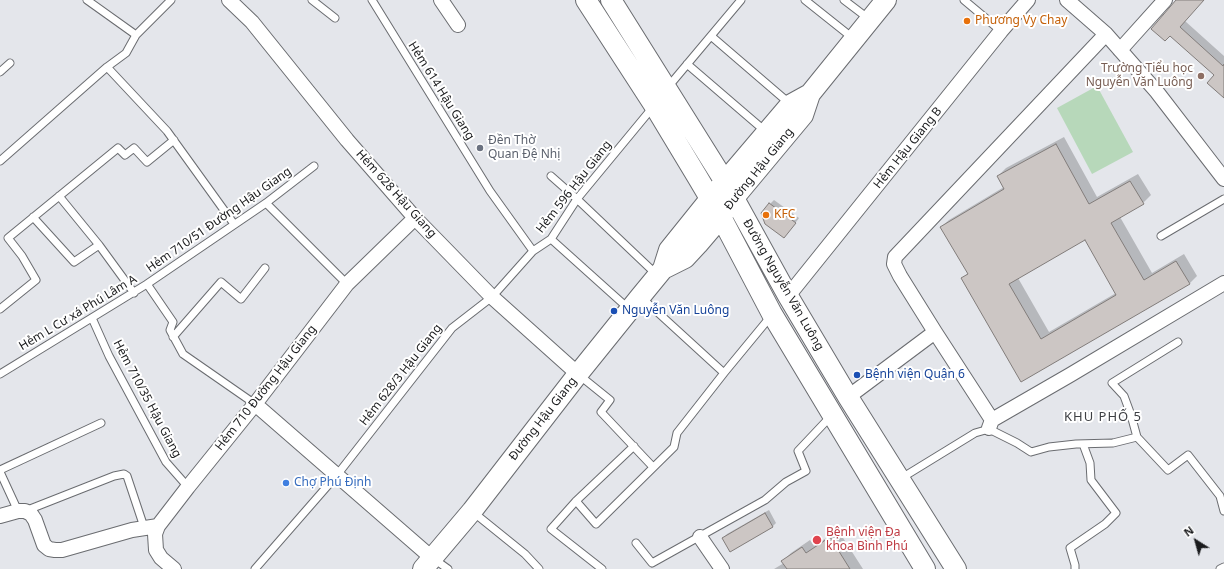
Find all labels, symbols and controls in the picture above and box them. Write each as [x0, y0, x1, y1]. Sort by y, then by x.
place label: Phương Vy Chay [975, 14, 1067, 28]
marker: Phương Vy Chay [962, 16, 972, 26]
street label: Hẻm 614 Hậu Giang [405, 39, 477, 143]
place label: Trường Tiểu học Nguyễn Văn Luông [1086, 62, 1193, 90]
marker: Trường Tiểu học Nguyễn Văn Luông [1196, 71, 1206, 81]
street label: Hẻm Hậu Giang B [871, 104, 945, 192]
street label: Đường Hậu Giang [721, 125, 797, 213]
place label: Đền Thờ Quan Đệ Nhị [488, 134, 560, 162]
street label: Hẻm 596 Hậu Giang [533, 138, 615, 236]
marker: Đền Thờ Quan Đệ Nhị [475, 143, 485, 153]
street label: Hẻm 628 Hậu Giang [353, 147, 439, 241]
street label: Hẻm 710/51 Đường Hậu Giang [144, 164, 294, 276]
place label: KFC [774, 208, 795, 222]
marker: KFC [761, 210, 771, 220]
street label: Đường Nguyễn Văn Luông [739, 217, 827, 353]
street label: Hẻm L Cư xá Phú Lâm A [17, 272, 139, 354]
place label: Nguyễn Văn Luông [622, 304, 729, 318]
marker: Nguyễn Văn Luông [609, 306, 619, 316]
street label: Hẻm 628/3 Hậu Giang [357, 321, 445, 429]
street label: Hẻm 710 Đường Hậu Giang [212, 322, 320, 454]
street label: Hẻm 710/35 Hậu Giang [110, 338, 184, 460]
place label: Bệnh viện Quận 6 [865, 368, 965, 382]
marker: Bệnh viện Quận 6 [852, 370, 862, 380]
street label: Đường Hậu Giang [506, 375, 580, 463]
district label: KHU PHỐ 5 [1064, 409, 1142, 425]
place label: Chợ Phú Định [294, 476, 371, 490]
marker: Chợ Phú Định [281, 478, 291, 488]
north arrow [1176, 521, 1216, 561]
text: N [1180, 522, 1197, 540]
place label: Bệnh viện Đa khoa Bình Phú [826, 526, 908, 554]
marker: Bệnh viện Đa khoa Bình Phú [811, 534, 823, 546]

